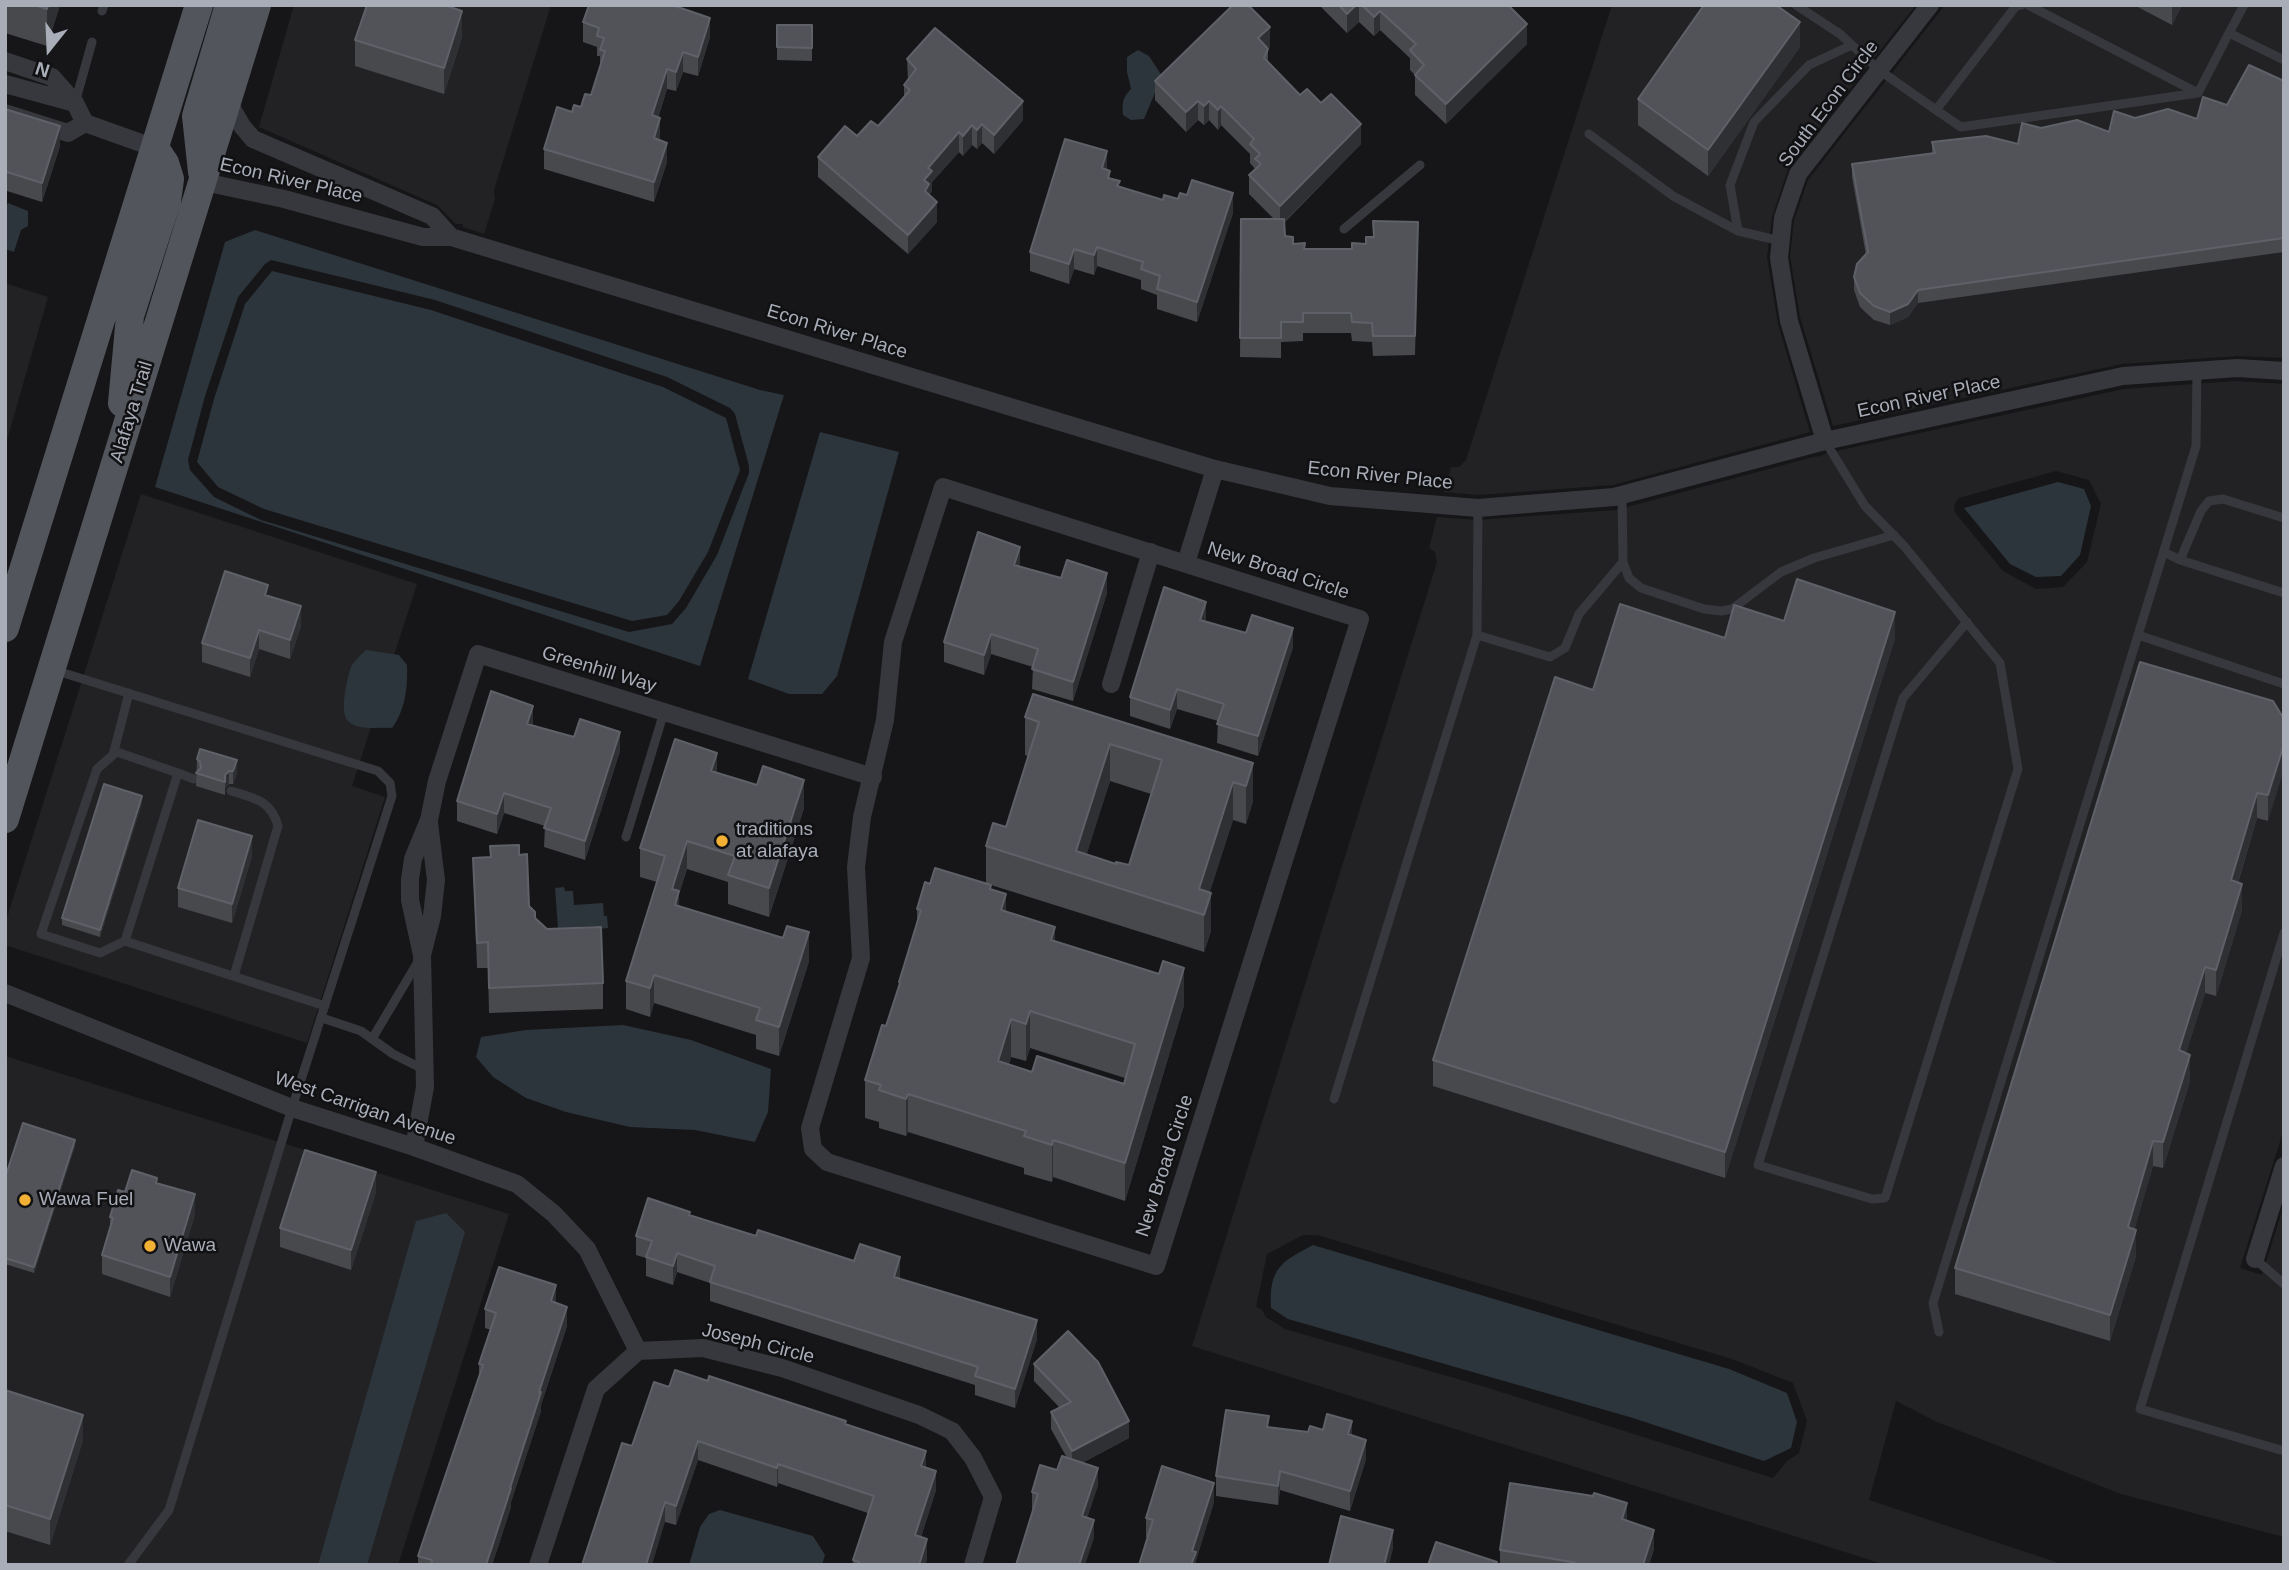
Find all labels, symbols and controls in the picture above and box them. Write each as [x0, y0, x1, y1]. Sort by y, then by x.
north arrow [14, 14, 84, 84]
street label: South Econ Circle [1774, 36, 1884, 172]
text: N [33, 57, 52, 82]
street label: Econ River Place [217, 154, 365, 208]
street label: Econ River Place [764, 300, 910, 364]
street label: Alafaya Trail [106, 359, 158, 465]
street label: Econ River Place [1855, 371, 2003, 423]
street label: Econ River Place [1306, 457, 1454, 495]
street label: New Broad Circle [1204, 537, 1352, 605]
street label: Greenhill Way [539, 642, 659, 698]
place label: traditions at alafaya [736, 819, 818, 863]
marker: traditions at alafaya [714, 833, 730, 849]
street label: West Carrigan Avenue [271, 1067, 459, 1151]
street label: New Broad Circle [1131, 1092, 1199, 1240]
place label: Wawa Fuel [39, 1189, 133, 1211]
marker: Wawa Fuel [17, 1192, 33, 1208]
place label: Wawa [164, 1235, 216, 1257]
marker: Wawa [142, 1238, 158, 1254]
street label: Joseph Circle [699, 1319, 817, 1369]

